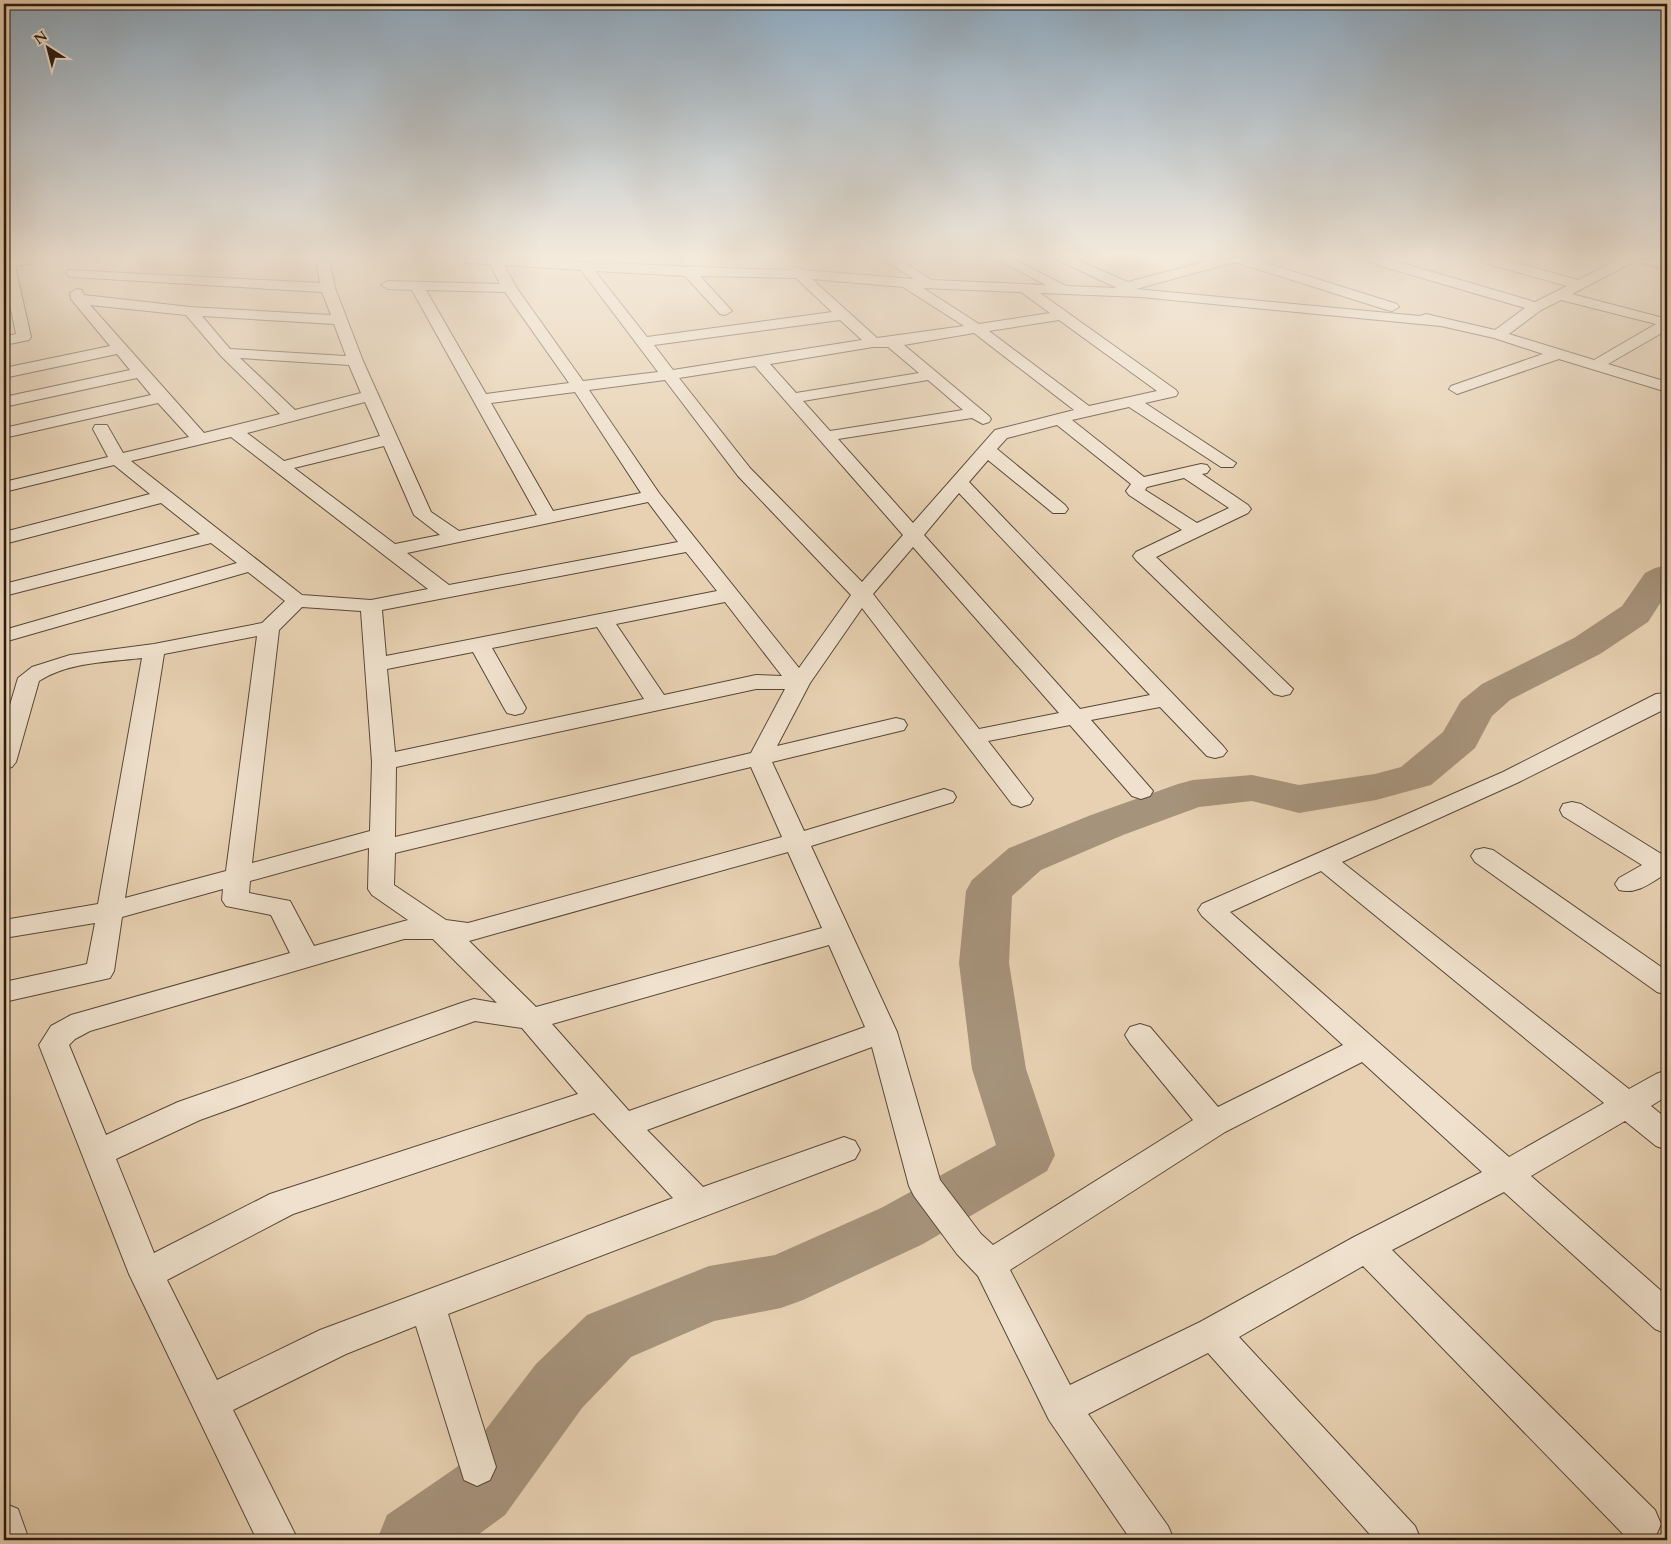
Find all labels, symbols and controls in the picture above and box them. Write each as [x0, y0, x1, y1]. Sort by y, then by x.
north arrow [22, 22, 72, 72]
text: N [30, 27, 51, 49]

